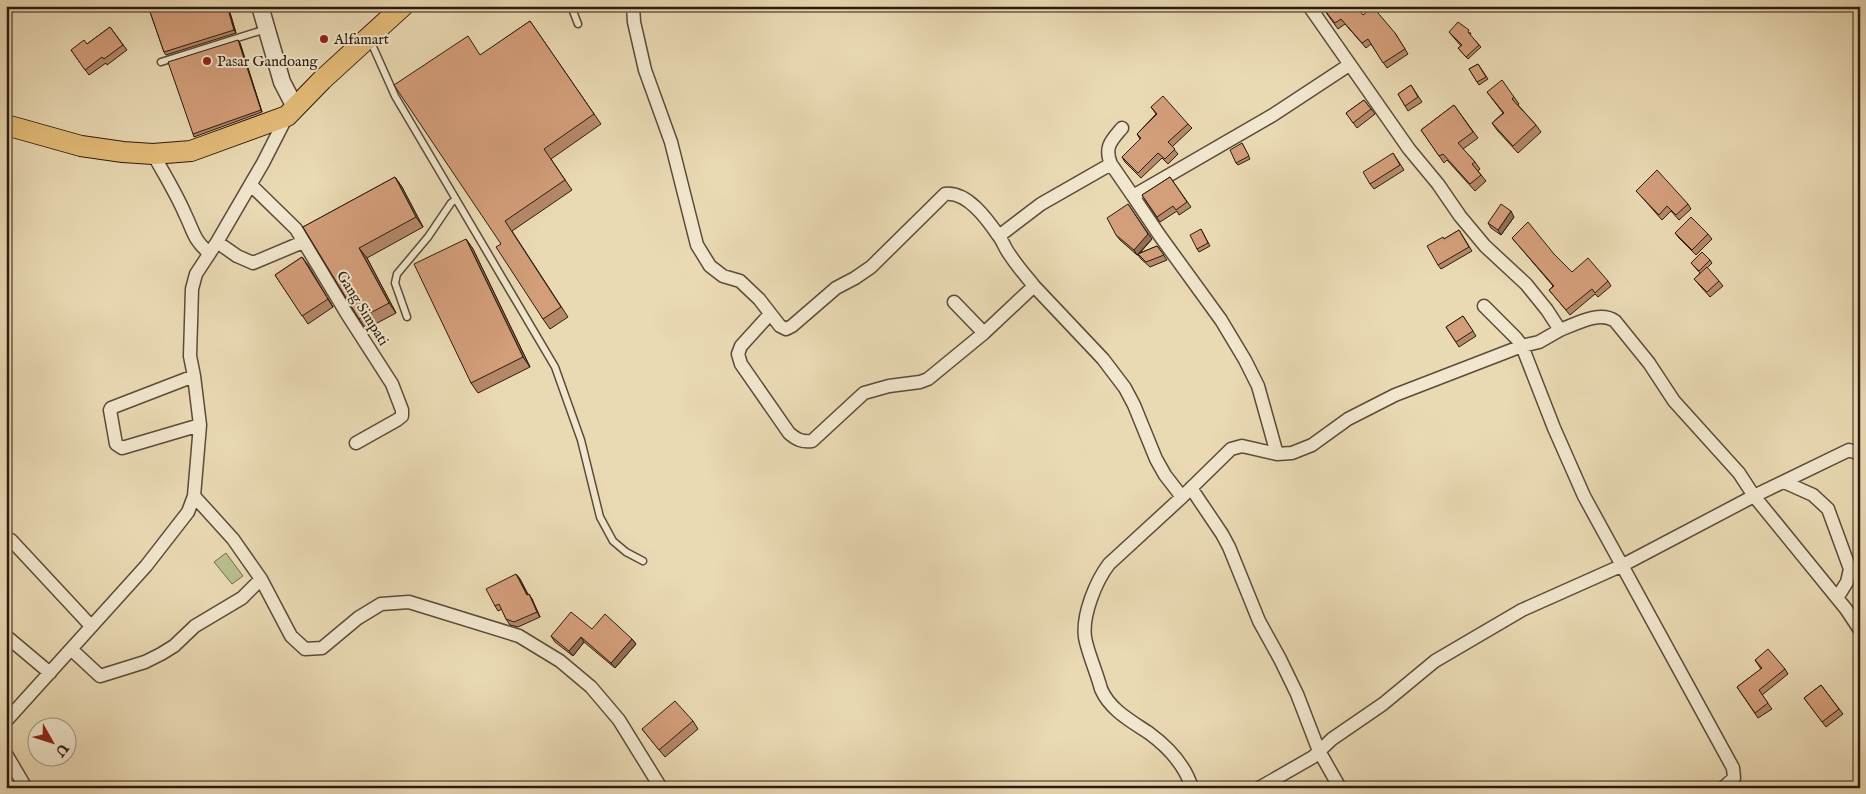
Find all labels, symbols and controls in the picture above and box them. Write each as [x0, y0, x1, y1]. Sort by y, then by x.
place label: Alfamart [333, 30, 389, 49]
marker: Alfamart [318, 33, 330, 45]
place label: Pasar Gandoang [217, 52, 319, 71]
marker: Pasar Gandoang [201, 55, 213, 67]
street label: Gang Simpati [332, 267, 393, 349]
north arrow [28, 716, 78, 766]
text: U [50, 739, 73, 761]

